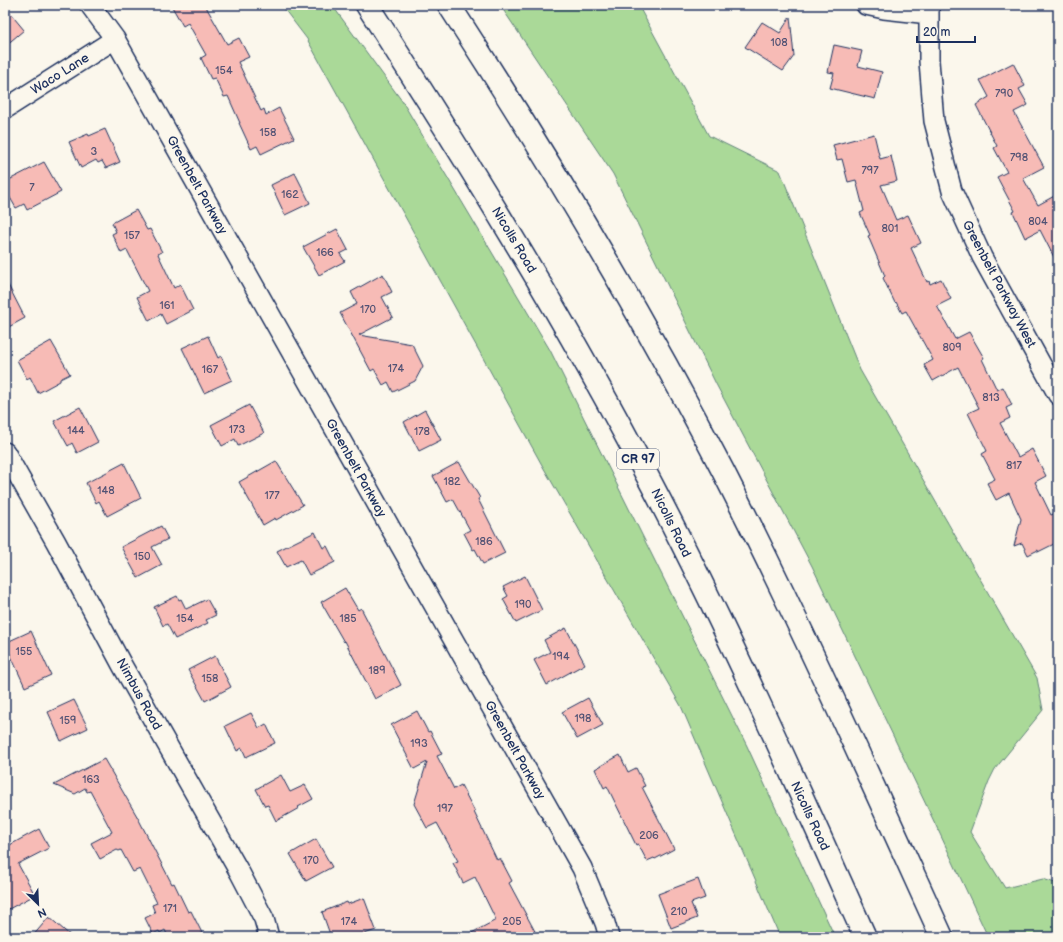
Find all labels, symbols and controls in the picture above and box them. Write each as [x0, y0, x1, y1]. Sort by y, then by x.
scale bar [917, 18, 975, 44]
text: 20 m [923, 25, 950, 40]
house number: 108 [770, 36, 788, 49]
street label: Waco Lane [28, 50, 92, 98]
house number: 154 [215, 64, 233, 77]
house number: 790 [995, 87, 1014, 100]
house number: 158 [260, 126, 276, 139]
street label: Greenbelt Parkway [163, 133, 231, 237]
house number: 3 [91, 145, 98, 158]
house number: 798 [1010, 151, 1028, 164]
house number: 797 [861, 164, 879, 177]
house number: 7 [29, 181, 35, 194]
house number: 162 [281, 188, 299, 201]
street label: Nicolls Road [488, 204, 540, 276]
house number: 804 [1028, 215, 1048, 228]
street label: Greenbelt Parkway West [959, 218, 1039, 350]
house number: 801 [881, 222, 899, 235]
house number: 157 [124, 229, 141, 242]
house number: 166 [316, 246, 334, 259]
house number: 161 [159, 299, 175, 312]
house number: 170 [360, 303, 377, 316]
house number: 809 [942, 341, 962, 354]
house number: 174 [388, 362, 404, 375]
house number: 167 [202, 363, 219, 376]
house number: 813 [982, 391, 1000, 404]
street label: Greenbelt Parkway [322, 416, 390, 520]
house number: 173 [229, 423, 245, 436]
house number: 144 [67, 424, 85, 437]
house number: 178 [414, 425, 430, 438]
road number: CR 97 [617, 449, 659, 469]
house number: 817 [1006, 459, 1023, 472]
house number: 182 [443, 475, 461, 488]
house number: 148 [97, 484, 115, 497]
street label: Nicolls Road [648, 486, 694, 560]
house number: 177 [264, 489, 280, 502]
house number: 186 [475, 535, 493, 548]
house number: 150 [133, 550, 151, 563]
house number: 190 [514, 598, 532, 611]
house number: 154 [176, 612, 194, 625]
house number: 185 [340, 612, 356, 625]
house number: 155 [16, 645, 32, 658]
house number: 194 [552, 650, 570, 663]
street label: Nimbus Road [113, 655, 165, 733]
house number: 189 [368, 664, 386, 677]
house number: 158 [202, 672, 218, 685]
street label: Greenbelt Parkway [481, 698, 549, 802]
house number: 198 [574, 712, 592, 725]
house number: 159 [60, 714, 76, 727]
house number: 193 [410, 737, 428, 750]
house number: 163 [82, 773, 100, 786]
street label: Nicolls Road [787, 779, 833, 853]
house number: 197 [437, 802, 454, 815]
house number: 206 [639, 829, 659, 842]
house number: 170 [303, 854, 320, 867]
north arrow [18, 884, 58, 924]
house number: 171 [163, 902, 177, 915]
text: N [35, 905, 48, 920]
house number: 210 [670, 905, 688, 918]
house number: 174 [341, 915, 357, 928]
house number: 205 [502, 915, 522, 928]

